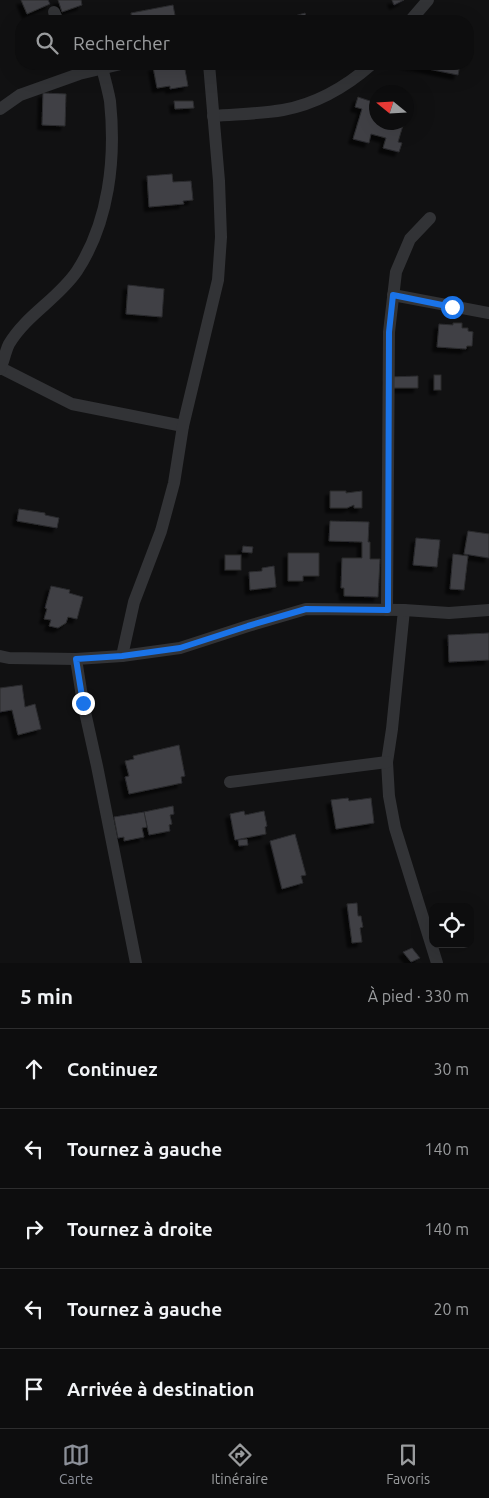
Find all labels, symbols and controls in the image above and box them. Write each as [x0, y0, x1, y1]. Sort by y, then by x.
search box [15, 15, 474, 70]
icon: search [33, 29, 61, 57]
text: Rechercher [73, 32, 170, 54]
north arrow [369, 85, 414, 130]
route start [441, 296, 464, 319]
route end [72, 692, 95, 715]
map controls [429, 903, 474, 948]
button: locate [429, 903, 474, 948]
text: 5 min [20, 984, 73, 1008]
text: À pied · 330 m [368, 987, 469, 1005]
icon: ahead [20, 1055, 48, 1083]
text: Continuez [67, 1058, 157, 1080]
text: 30 m [433, 1060, 469, 1078]
icon: left [20, 1135, 48, 1163]
text: Tournez à gauche [67, 1138, 222, 1160]
text: 140 m [424, 1140, 469, 1158]
icon: right [20, 1215, 48, 1243]
text: Tournez à droite [67, 1218, 213, 1240]
text: 140 m [424, 1220, 469, 1238]
icon: left [20, 1295, 48, 1323]
text: Tournez à gauche [67, 1298, 222, 1320]
text: 20 m [433, 1300, 469, 1318]
icon: arrive [20, 1375, 48, 1403]
text: Arrivée à destination [67, 1378, 254, 1400]
tab: Carte [59, 1441, 93, 1487]
tab: Itinéraire [211, 1441, 268, 1487]
tab: Favoris [386, 1441, 430, 1487]

